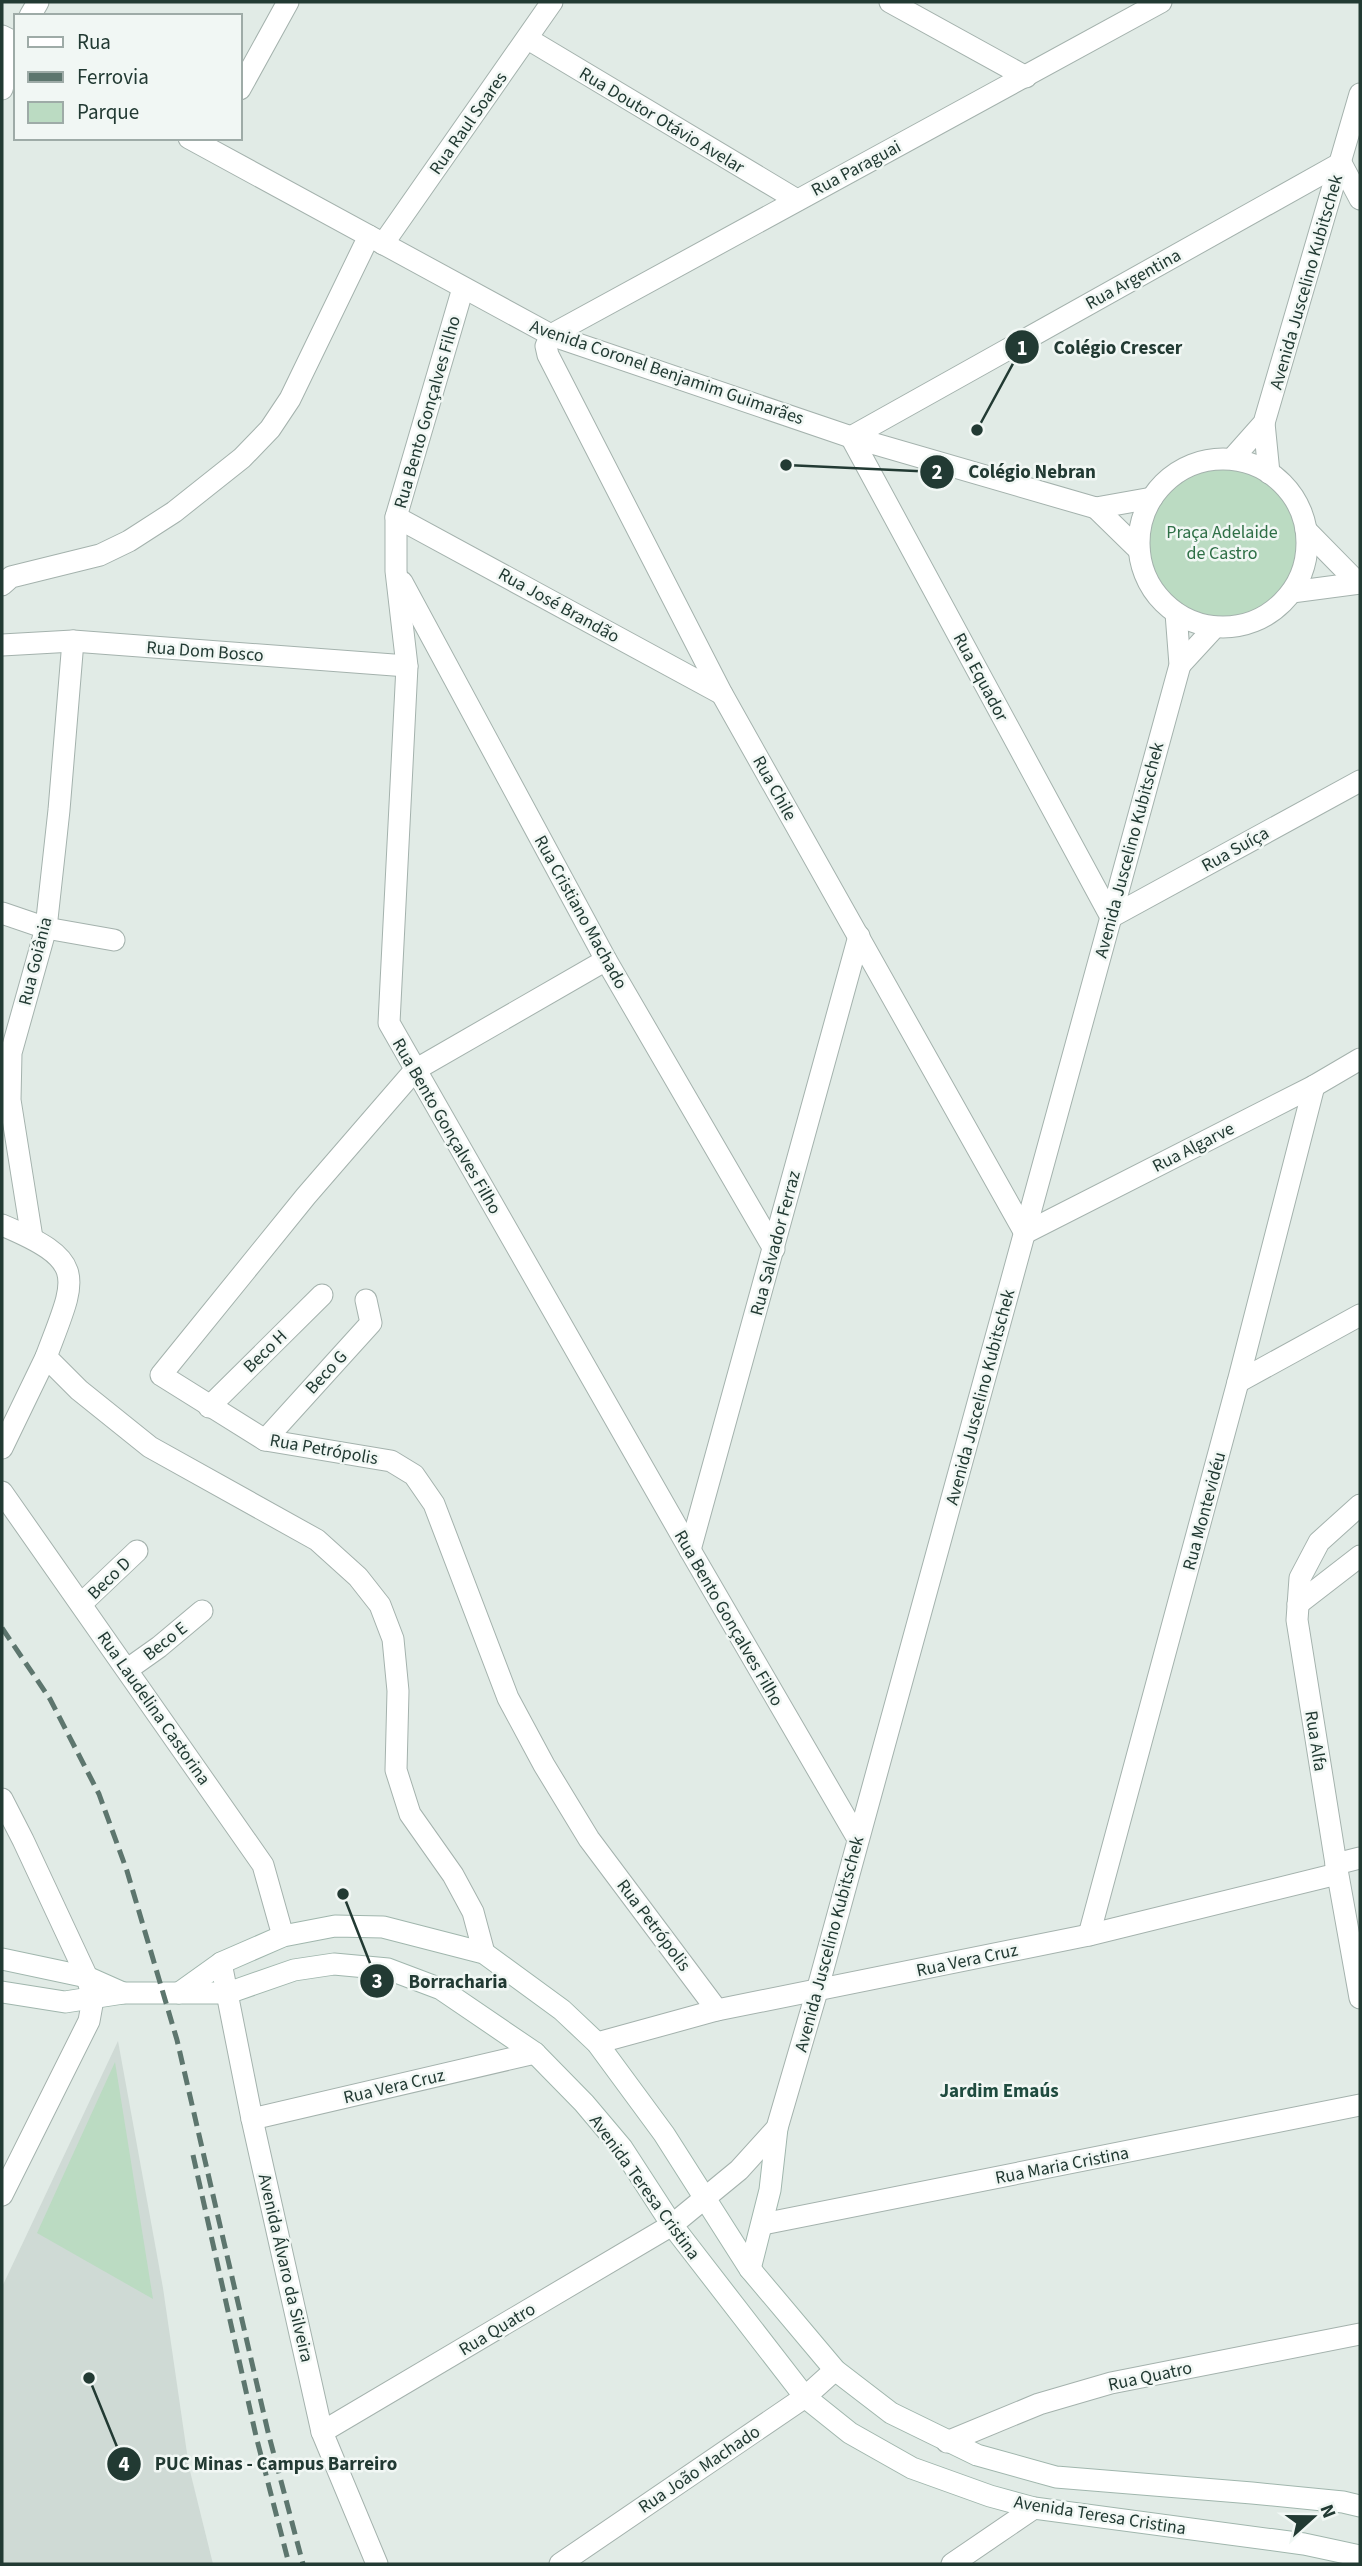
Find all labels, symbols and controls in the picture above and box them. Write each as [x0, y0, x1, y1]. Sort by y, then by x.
legend [14, 14, 242, 140]
text: Rua [77, 27, 111, 57]
street label: Rua Doutor Otávio Avelar [575, 61, 750, 180]
text: Ferrovia [77, 62, 149, 92]
street label: Rua Raul Soares [424, 67, 513, 180]
text: Parque [77, 97, 139, 127]
street label: Rua Paraguai [807, 134, 906, 203]
street label: Avenida Juscelino Kubitschek [1264, 172, 1349, 392]
street label: Rua Argentina [1081, 243, 1185, 316]
street label: Rua Bento Gonçalves Filho [388, 313, 467, 511]
street label: Avenida Coronel Benjamim Guimarães [527, 314, 807, 431]
callout: Colégio Crescer [1005, 327, 1197, 367]
text: 1 [1016, 333, 1028, 363]
text: Colégio Crescer [1054, 335, 1183, 362]
callout: Colégio Nebran [919, 452, 1110, 492]
text: 2 [931, 457, 943, 487]
text: Colégio Nebran [968, 459, 1096, 486]
park label: Praça Adelaide de Castro [1166, 520, 1278, 566]
street label: Rua José Brandão [494, 562, 624, 649]
street label: Rua Equador [947, 629, 1015, 727]
street label: Rua Dom Bosco [145, 635, 264, 668]
street label: Avenida Juscelino Kubitschek [1089, 739, 1170, 961]
street label: Rua Chile [746, 751, 803, 825]
street label: Rua Suíça [1197, 821, 1274, 878]
street label: Rua Cristiano Machado [528, 831, 633, 994]
street label: Rua Goiânia [12, 914, 59, 1008]
street label: Rua Bento Gonçalves Filho [386, 1034, 507, 1219]
street label: Rua Algarve [1148, 1116, 1239, 1179]
street label: Rua Salvador Ferraz [744, 1168, 807, 1318]
street label: Avenida Juscelino Kubitschek [940, 1286, 1021, 1508]
street label: Beco H [238, 1324, 293, 1379]
street label: Beco G [300, 1345, 353, 1400]
street label: Rua Petrópolis [268, 1428, 380, 1471]
street label: Rua Montevidéu [1177, 1449, 1232, 1573]
street label: Rua Bento Gonçalves Filho [668, 1526, 789, 1711]
street label: Beco D [82, 1551, 137, 1605]
street label: Beco E [138, 1616, 193, 1667]
street label: Rua Laudelina Castorina [91, 1626, 216, 1790]
street label: Rua Alfa [1298, 1709, 1333, 1773]
street label: Avenida Juscelino Kubitschek [789, 1833, 870, 2055]
street label: Rua Petrópolis [611, 1874, 697, 1977]
street label: Rua Vera Cruz [914, 1937, 1020, 1983]
callout: Borracharia [359, 1961, 521, 2001]
text: 3 [371, 1966, 383, 1996]
text: Borracharia [408, 1969, 508, 1996]
street label: Rua Vera Cruz [341, 2063, 447, 2110]
district label: Jardim Emaús [939, 2078, 1059, 2105]
street label: Avenida Teresa Cristina [583, 2110, 706, 2265]
street label: Rua Maria Cristina [993, 2140, 1131, 2191]
street label: Avenida Álvaro da Silveira [252, 2171, 319, 2365]
street label: Rua Quatro [454, 2297, 540, 2362]
street label: Rua Quatro [1106, 2355, 1194, 2398]
street label: Rua João Machado [633, 2419, 765, 2520]
callout: PUC Minas - Campus Barreiro [106, 2444, 412, 2484]
text: 4 [118, 2449, 130, 2479]
text: PUC Minas - Campus Barreiro [155, 2451, 397, 2478]
north arrow [1278, 2482, 1348, 2552]
street label: Avenida Teresa Cristina [1012, 2490, 1188, 2541]
text: N [1313, 2501, 1342, 2522]

